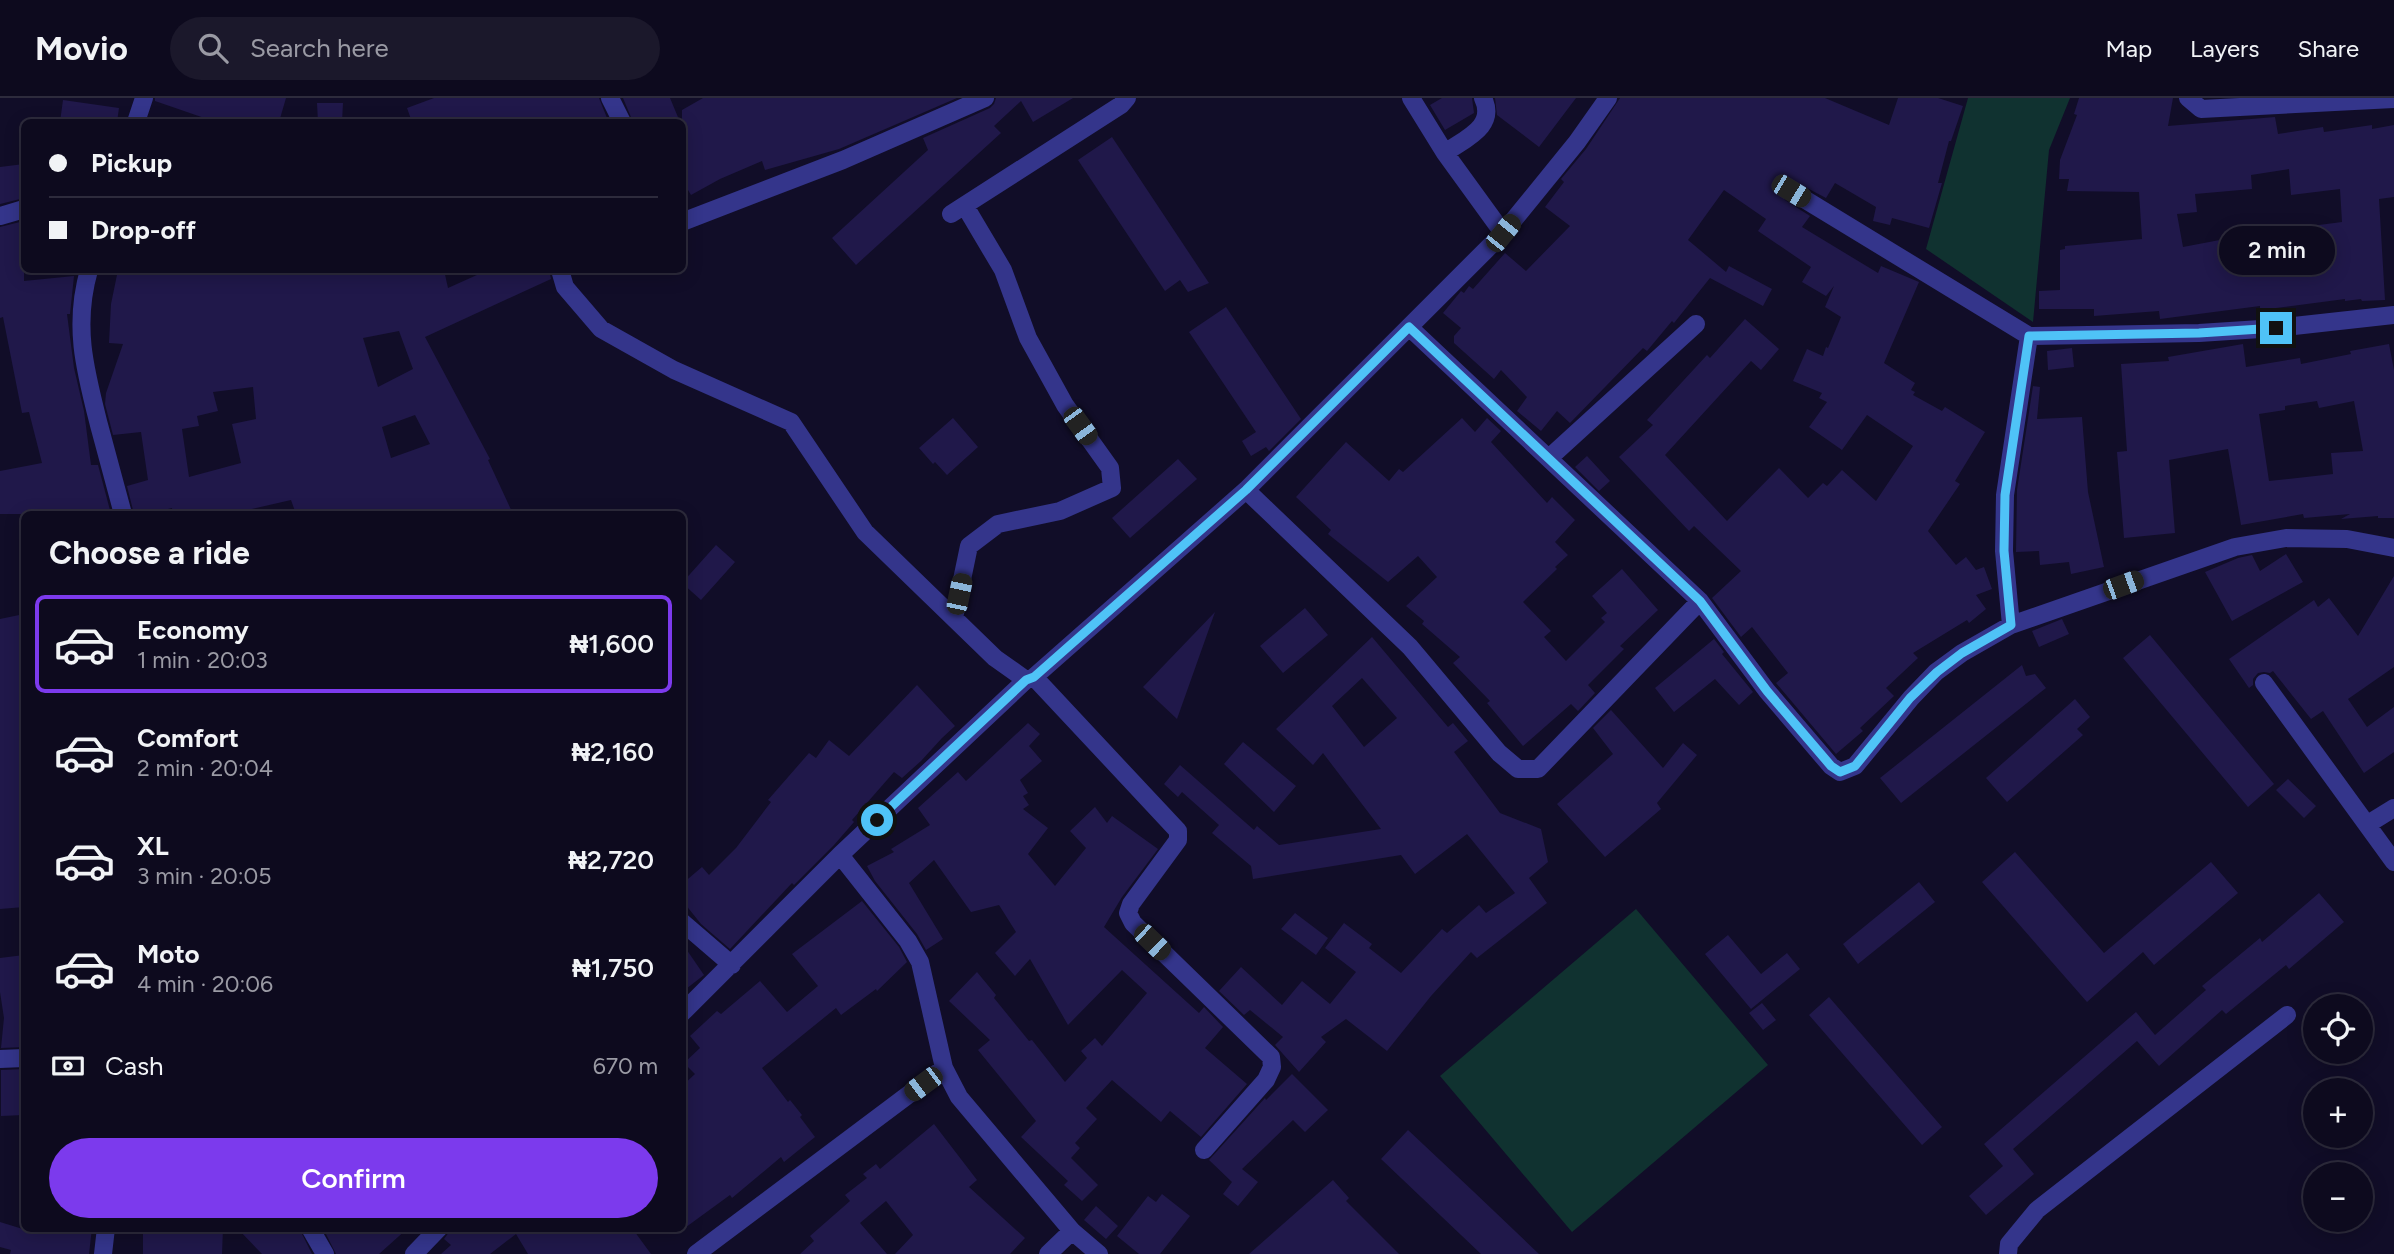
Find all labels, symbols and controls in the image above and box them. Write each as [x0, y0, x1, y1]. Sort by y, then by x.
search box [170, 17, 660, 80]
text: Movio [35, 29, 128, 68]
icon: search [194, 29, 232, 67]
text: Search here [250, 32, 389, 64]
text: Map [2105, 34, 2152, 63]
text: Layers [2190, 34, 2259, 63]
text: Share [2297, 34, 2359, 63]
text: Pickup [91, 147, 172, 179]
car [1768, 171, 1815, 211]
car [1482, 210, 1525, 256]
text: Drop-off [91, 214, 196, 246]
callout: 2 min [2218, 226, 2334, 275]
text: 2 min [2248, 236, 2306, 264]
route end [2260, 312, 2292, 344]
car [1060, 403, 1101, 449]
text: Choose a ride [49, 534, 250, 572]
car [2100, 568, 2147, 602]
car [945, 571, 974, 617]
icon: car [53, 613, 116, 676]
text: Economy [137, 614, 249, 646]
text: ₦1,600 [569, 628, 654, 660]
text: 1 min · 20:03 [137, 646, 268, 674]
icon: car [53, 721, 116, 784]
text: Comfort [137, 722, 239, 754]
text: ₦2,160 [571, 736, 654, 768]
text: 2 min · 20:04 [137, 754, 273, 782]
route start [861, 804, 893, 836]
icon: car [53, 829, 116, 892]
text: XL [137, 830, 169, 862]
text: ₦2,720 [568, 844, 654, 876]
text: 3 min · 20:05 [137, 862, 272, 890]
car [1130, 920, 1175, 964]
icon: car [53, 937, 116, 1000]
text: Moto [137, 938, 200, 970]
text: ₦1,750 [572, 952, 654, 984]
text: 4 min · 20:06 [137, 970, 273, 998]
map controls [2303, 994, 2373, 1232]
button: locate [2303, 994, 2373, 1064]
icon: cash [49, 1047, 87, 1085]
text: Cash [105, 1050, 164, 1082]
text: 670 m [593, 1052, 658, 1080]
car [900, 1063, 947, 1105]
button: + [2303, 1078, 2373, 1148]
button: Confirm [49, 1138, 658, 1218]
button: − [2303, 1162, 2373, 1232]

